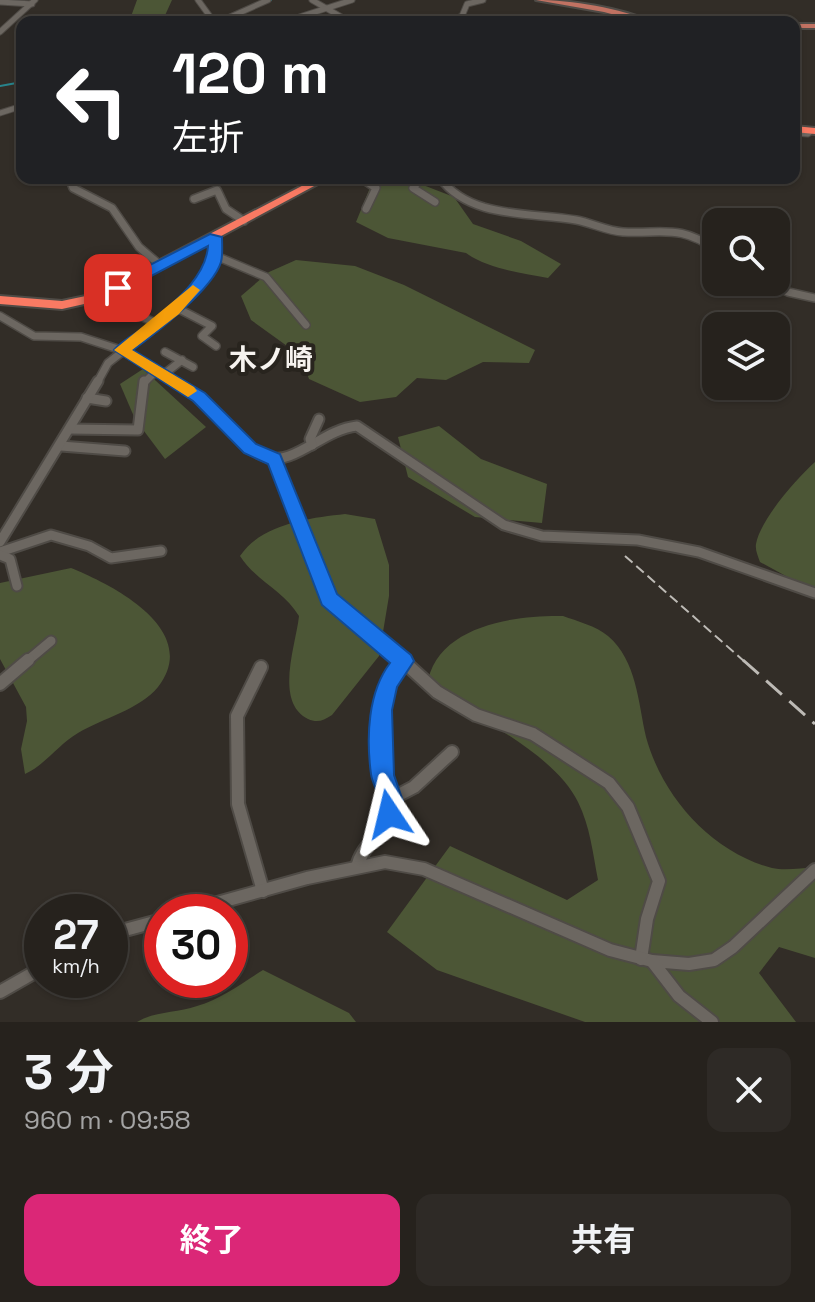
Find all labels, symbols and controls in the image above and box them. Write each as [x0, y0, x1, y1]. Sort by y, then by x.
text: 120 m [172, 38, 329, 109]
icon: left [40, 48, 144, 152]
text: 左折 [172, 115, 244, 161]
map controls [702, 208, 790, 400]
button: search [702, 208, 790, 296]
pin [84, 254, 152, 322]
icon: arrive [96, 266, 140, 310]
button: layers [702, 312, 790, 400]
district label: 木ノ崎 [229, 341, 313, 377]
position arrow [347, 772, 431, 856]
speed limit sign: 30 [144, 894, 248, 998]
text: 27 [53, 910, 99, 961]
text: km/h [52, 953, 100, 979]
text: 3 分 [24, 1042, 113, 1103]
button: close [707, 1048, 791, 1132]
text: 960 m · 09:58 [24, 1103, 191, 1137]
button: 終了 [24, 1194, 400, 1286]
button: 共有 [416, 1194, 791, 1286]

